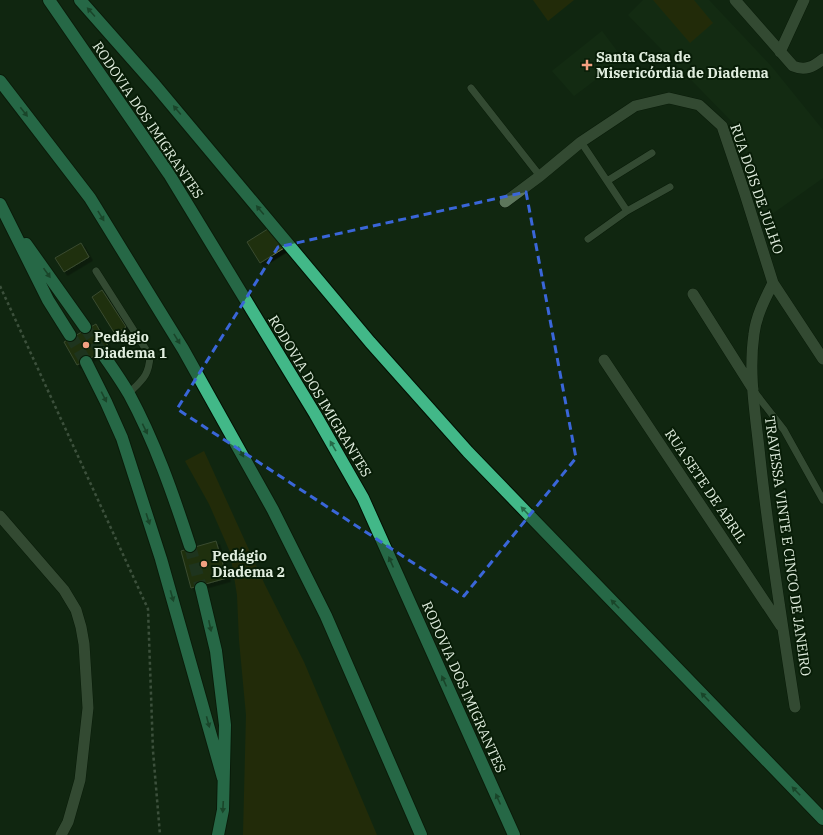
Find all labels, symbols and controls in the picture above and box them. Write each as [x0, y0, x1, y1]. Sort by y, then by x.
one-way arrow [87, 7, 96, 18]
street label: RODOVIA DOS IMIGRANTES [89, 38, 207, 202]
place label: Santa Casa de Misericórdia de Diadema [596, 48, 769, 82]
marker: Santa Casa de Misericórdia de Diadema [581, 59, 593, 71]
one-way arrow [172, 105, 181, 116]
one-way arrow [20, 107, 28, 118]
street label: RUA DOIS DE JULHO [726, 122, 788, 256]
one-way arrow [255, 205, 264, 216]
one-way arrow [98, 210, 105, 222]
one-way arrow [43, 268, 51, 278]
street label: RODOVIA DOS IMIGRANTES [264, 312, 376, 480]
place label: Pedágio Diadema 1 [94, 328, 167, 362]
one-way arrow [173, 333, 180, 345]
marker: Pedágio Diadema 1 [81, 340, 91, 350]
one-way arrow [100, 391, 107, 403]
street label: TRAVESSA VINTE E CINCO DE JANEIRO [761, 415, 815, 677]
one-way arrow [142, 423, 148, 434]
street label: RUA SETE DE ABRIL [661, 425, 751, 547]
one-way arrow [330, 440, 337, 452]
one-way arrow [237, 446, 244, 458]
one-way arrow [520, 506, 529, 516]
one-way arrow [146, 513, 152, 525]
place label: Pedágio Diadema 2 [212, 547, 285, 581]
one-way arrow [388, 556, 394, 568]
marker: Pedágio Diadema 2 [199, 559, 209, 569]
one-way arrow [169, 591, 175, 603]
street label: RODOVIA DOS IMIGRANTES [418, 598, 510, 776]
one-way arrow [610, 599, 620, 609]
one-way arrow [207, 620, 213, 632]
one-way arrow [441, 674, 447, 686]
one-way arrow [701, 692, 710, 702]
one-way arrow [205, 715, 211, 728]
one-way arrow [791, 786, 801, 796]
one-way arrow [495, 794, 501, 805]
one-way arrow [219, 800, 226, 813]

